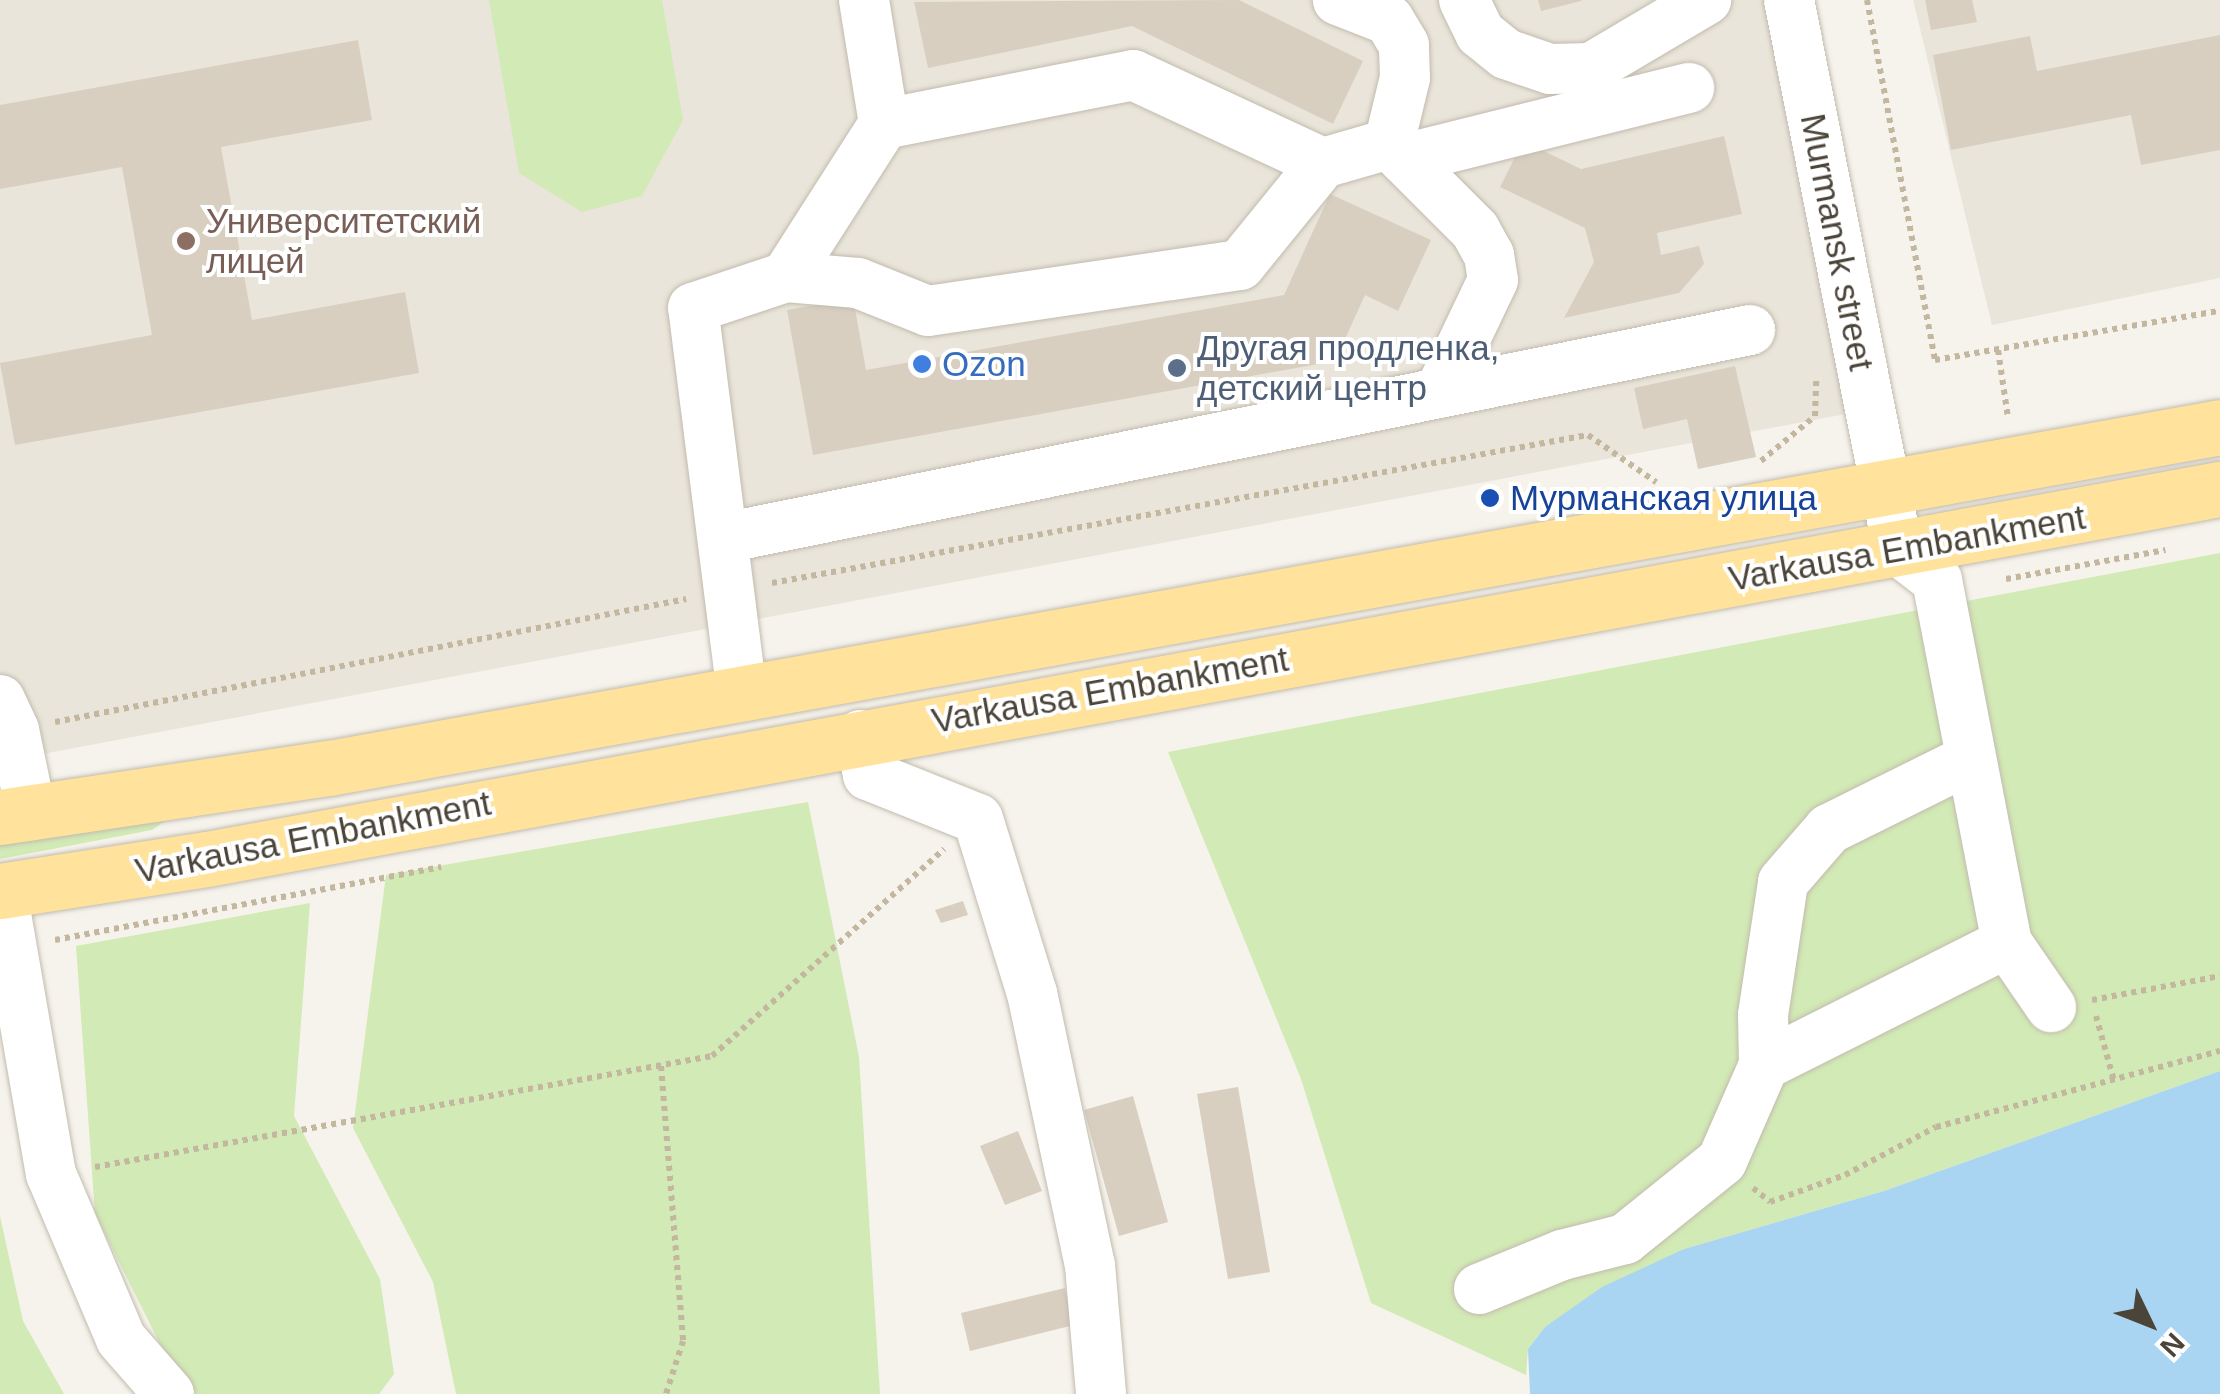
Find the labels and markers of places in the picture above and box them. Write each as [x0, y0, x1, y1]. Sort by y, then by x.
place label: Университетский лицей [206, 200, 481, 282]
marker: Университетский лицей [175, 230, 197, 252]
place label: Другая продленка, детский центр [1197, 327, 1499, 409]
place label: Ozon [942, 343, 1026, 385]
marker: Ozon [911, 353, 933, 375]
marker: Другая продленка, детский центр [1166, 357, 1188, 379]
place label: Мурманская улица [1510, 477, 1817, 519]
marker: Мурманская улица [1479, 487, 1501, 509]

